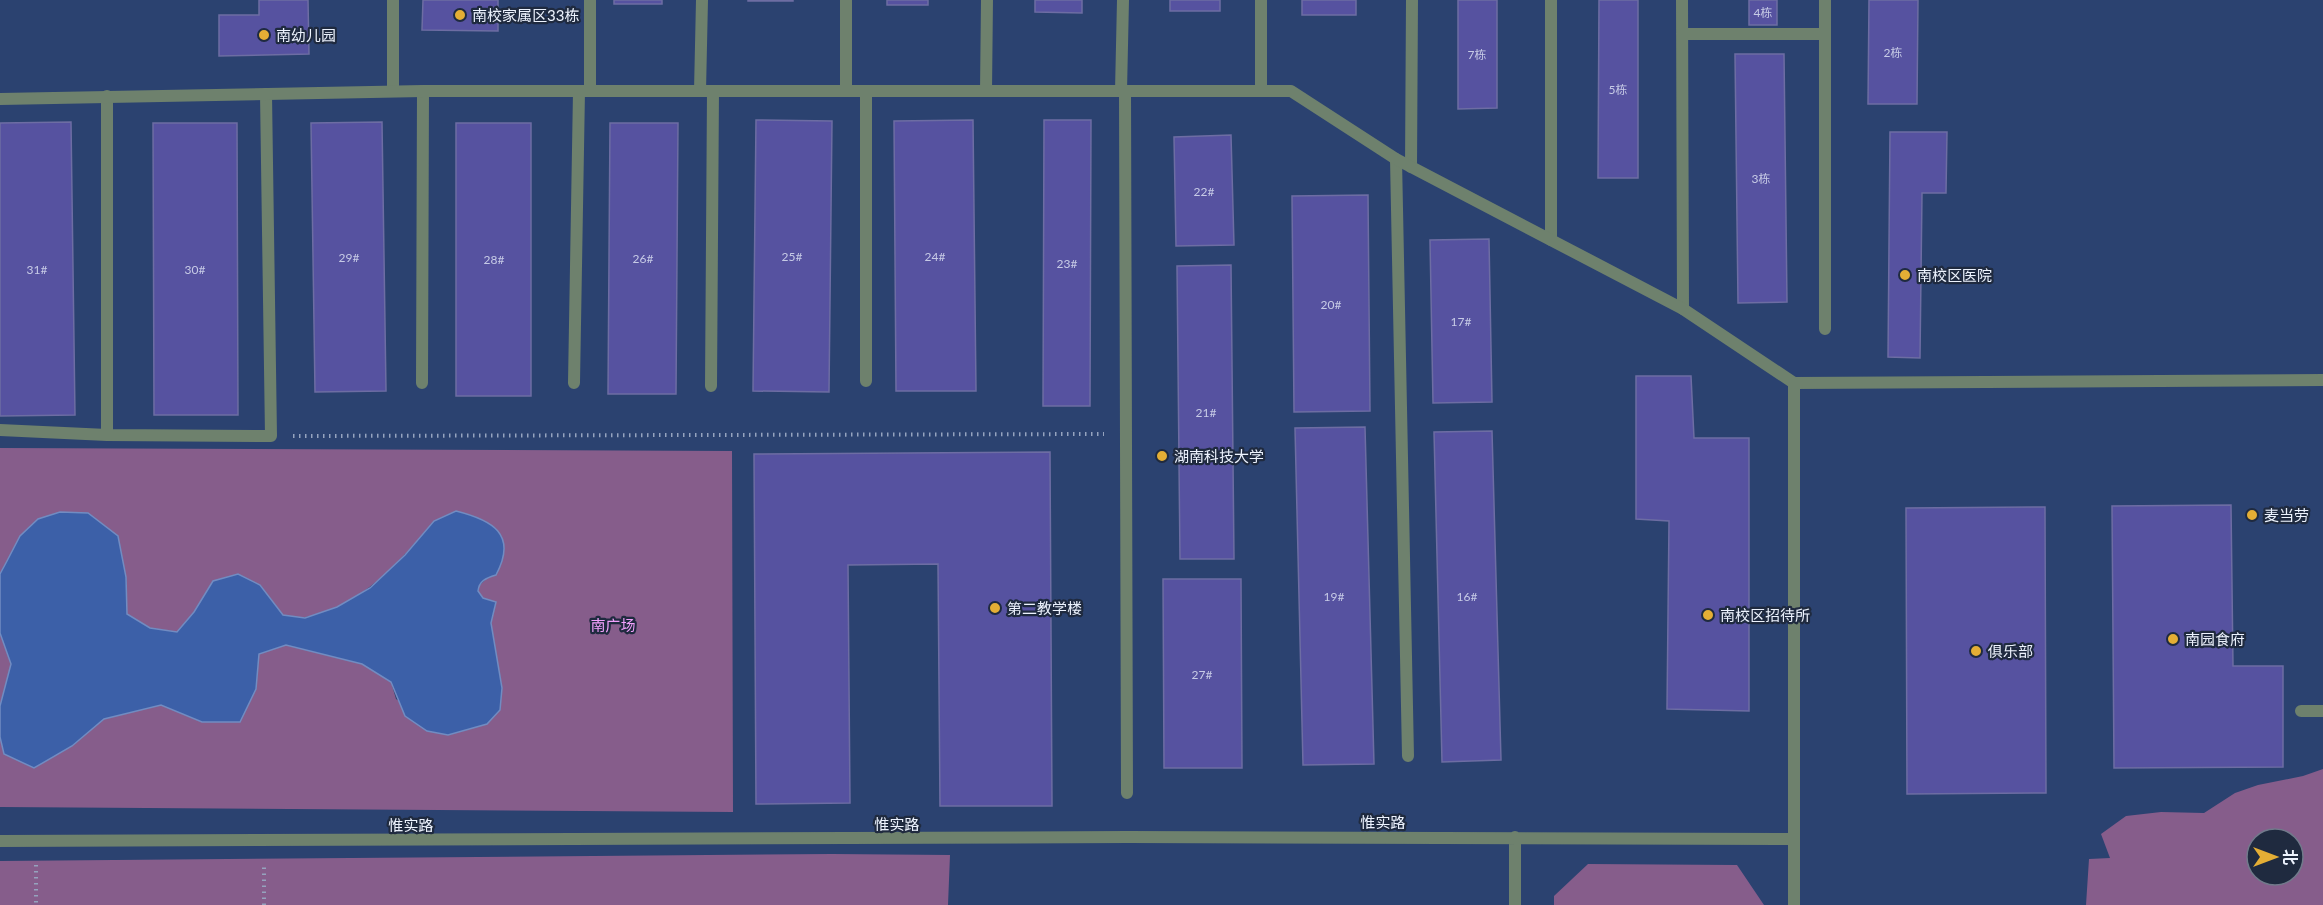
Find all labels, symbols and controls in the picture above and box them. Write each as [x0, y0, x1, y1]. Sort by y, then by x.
house number: 4栋 [1754, 5, 1772, 20]
place label: 南校家属区33栋 [472, 6, 579, 24]
marker: 南校家属区33栋 [453, 8, 467, 22]
place label: 南幼儿园 [276, 26, 336, 44]
marker: 南幼儿园 [257, 28, 271, 42]
house number: 2栋 [1884, 45, 1902, 60]
house number: 7栋 [1468, 47, 1486, 62]
house number: 5栋 [1609, 82, 1627, 97]
house number: 3栋 [1752, 171, 1770, 186]
house number: 22# [1194, 184, 1214, 199]
house number: 25# [782, 249, 802, 264]
house number: 24# [925, 249, 945, 264]
house number: 29# [339, 250, 359, 265]
house number: 26# [633, 251, 653, 266]
house number: 28# [484, 252, 504, 267]
house number: 23# [1057, 256, 1077, 271]
house number: 31# [27, 262, 47, 277]
house number: 30# [185, 262, 205, 277]
place label: 南校区医院 [1917, 266, 1992, 284]
marker: 南校区医院 [1898, 268, 1912, 282]
house number: 20# [1321, 297, 1341, 312]
house number: 17# [1451, 314, 1471, 329]
house number: 21# [1196, 405, 1216, 420]
place label: 湖南科技大学 [1174, 447, 1264, 465]
marker: 湖南科技大学 [1155, 449, 1169, 463]
place label: 麦当劳 [2264, 506, 2309, 524]
marker: 麦当劳 [2245, 508, 2259, 522]
house number: 19# [1324, 589, 1344, 604]
house number: 16# [1457, 589, 1477, 604]
place label: 第二教学楼 [1007, 599, 1082, 617]
marker: 第二教学楼 [988, 601, 1002, 615]
place label: 南校区招待所 [1720, 606, 1810, 624]
marker: 南校区招待所 [1701, 608, 1715, 622]
park label: 南广场 [590, 616, 636, 634]
place label: 南园食府 [2185, 630, 2245, 648]
marker: 南园食府 [2166, 632, 2180, 646]
place label: 俱乐部 [1988, 642, 2033, 660]
marker: 俱乐部 [1969, 644, 1983, 658]
house number: 27# [1192, 667, 1212, 682]
street label: 惟实路 [1360, 813, 1406, 831]
street label: 惟实路 [874, 815, 920, 833]
street label: 惟实路 [388, 816, 434, 834]
north arrow [2245, 827, 2305, 887]
text: 北 [2281, 849, 2300, 865]

